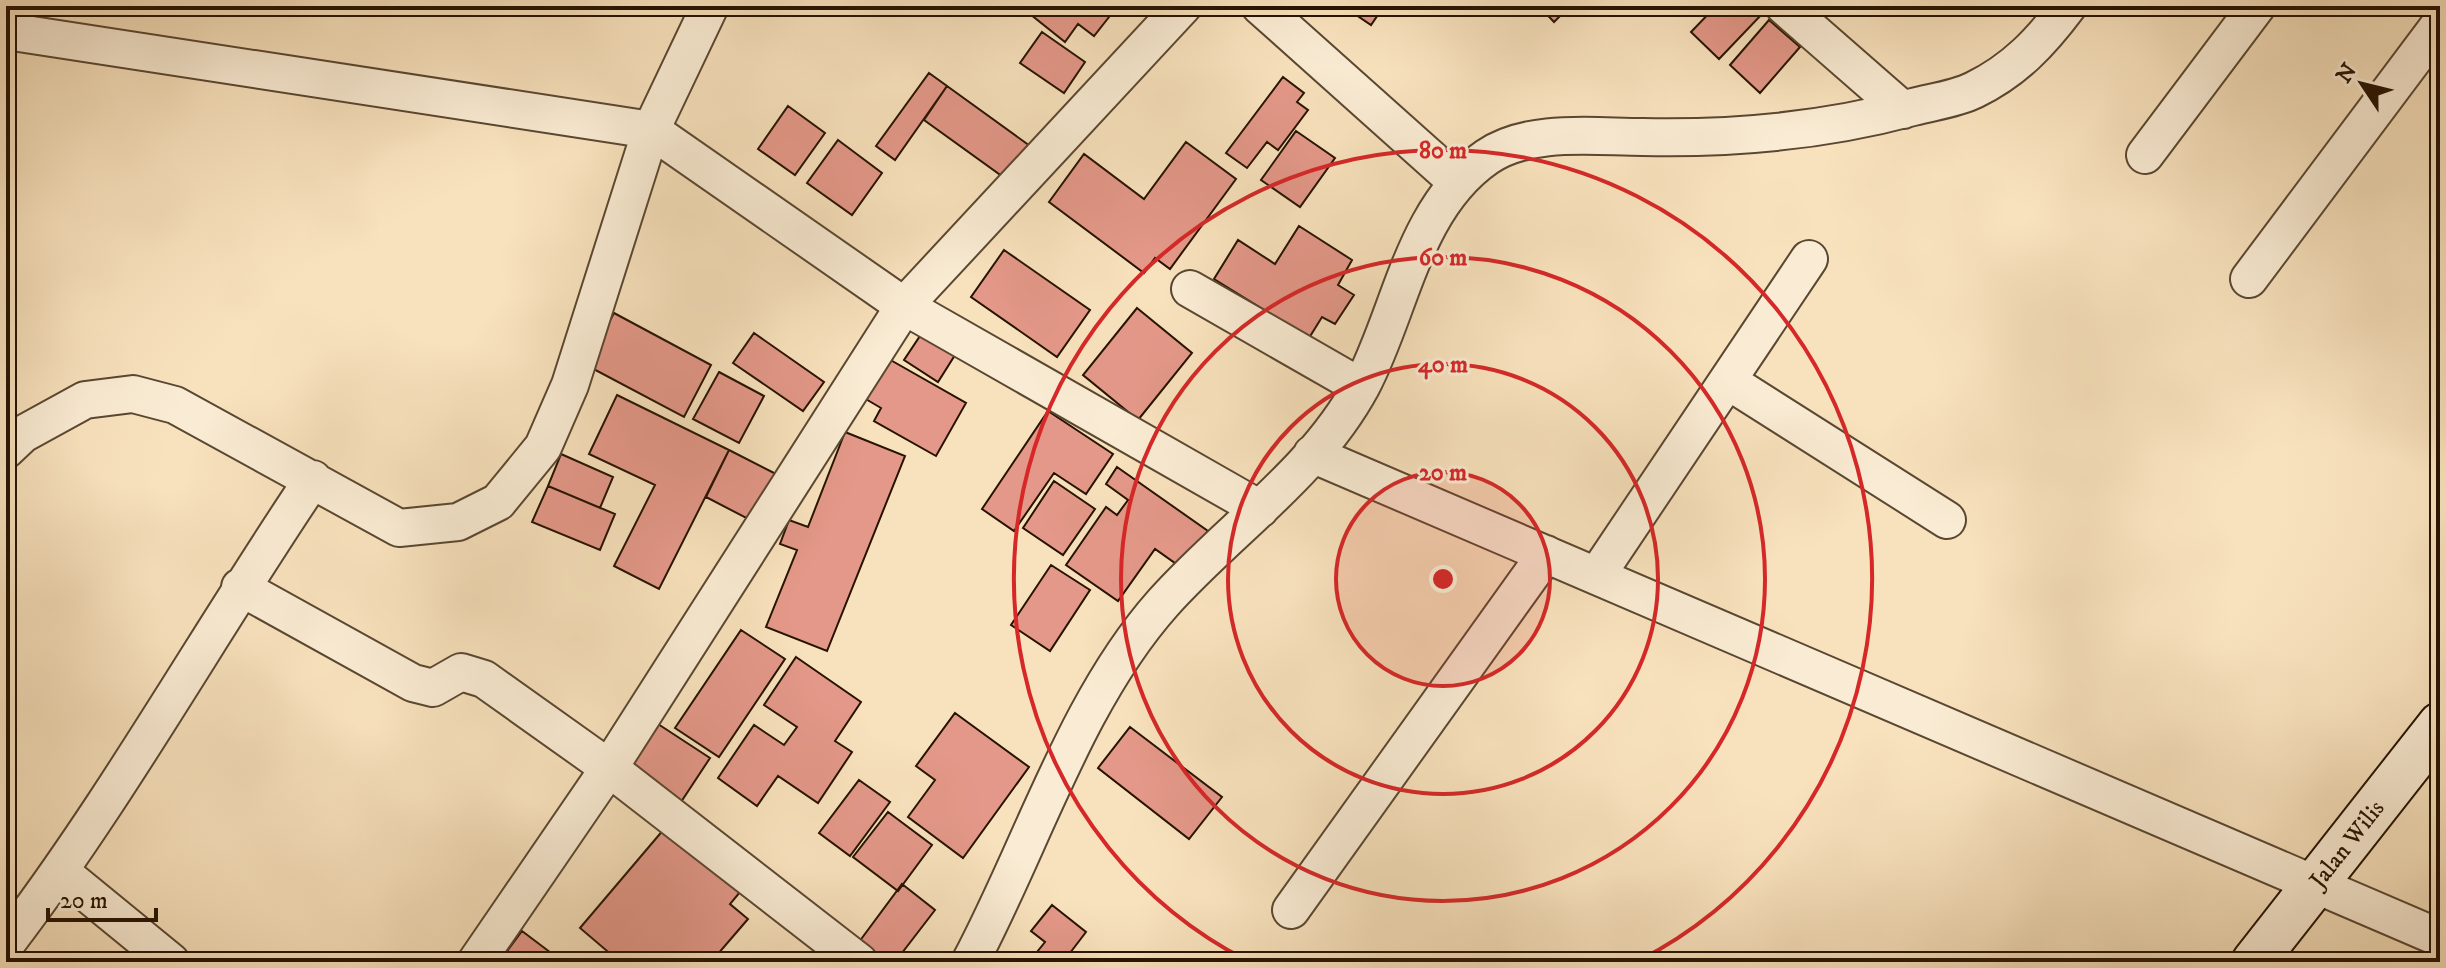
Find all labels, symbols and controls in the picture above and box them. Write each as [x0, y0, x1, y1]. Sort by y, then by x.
north arrow [2322, 44, 2402, 124]
text: N [2331, 58, 2363, 89]
text: 80 m [1419, 136, 1467, 166]
text: 60 m [1419, 243, 1467, 273]
text: 40 m [1418, 350, 1468, 380]
text: 20 m [1419, 458, 1467, 488]
centre of rings [1429, 565, 1457, 593]
street label: Jalan Wilis [2302, 794, 2391, 896]
scale bar [48, 872, 156, 922]
text: 20 m [60, 886, 108, 916]

